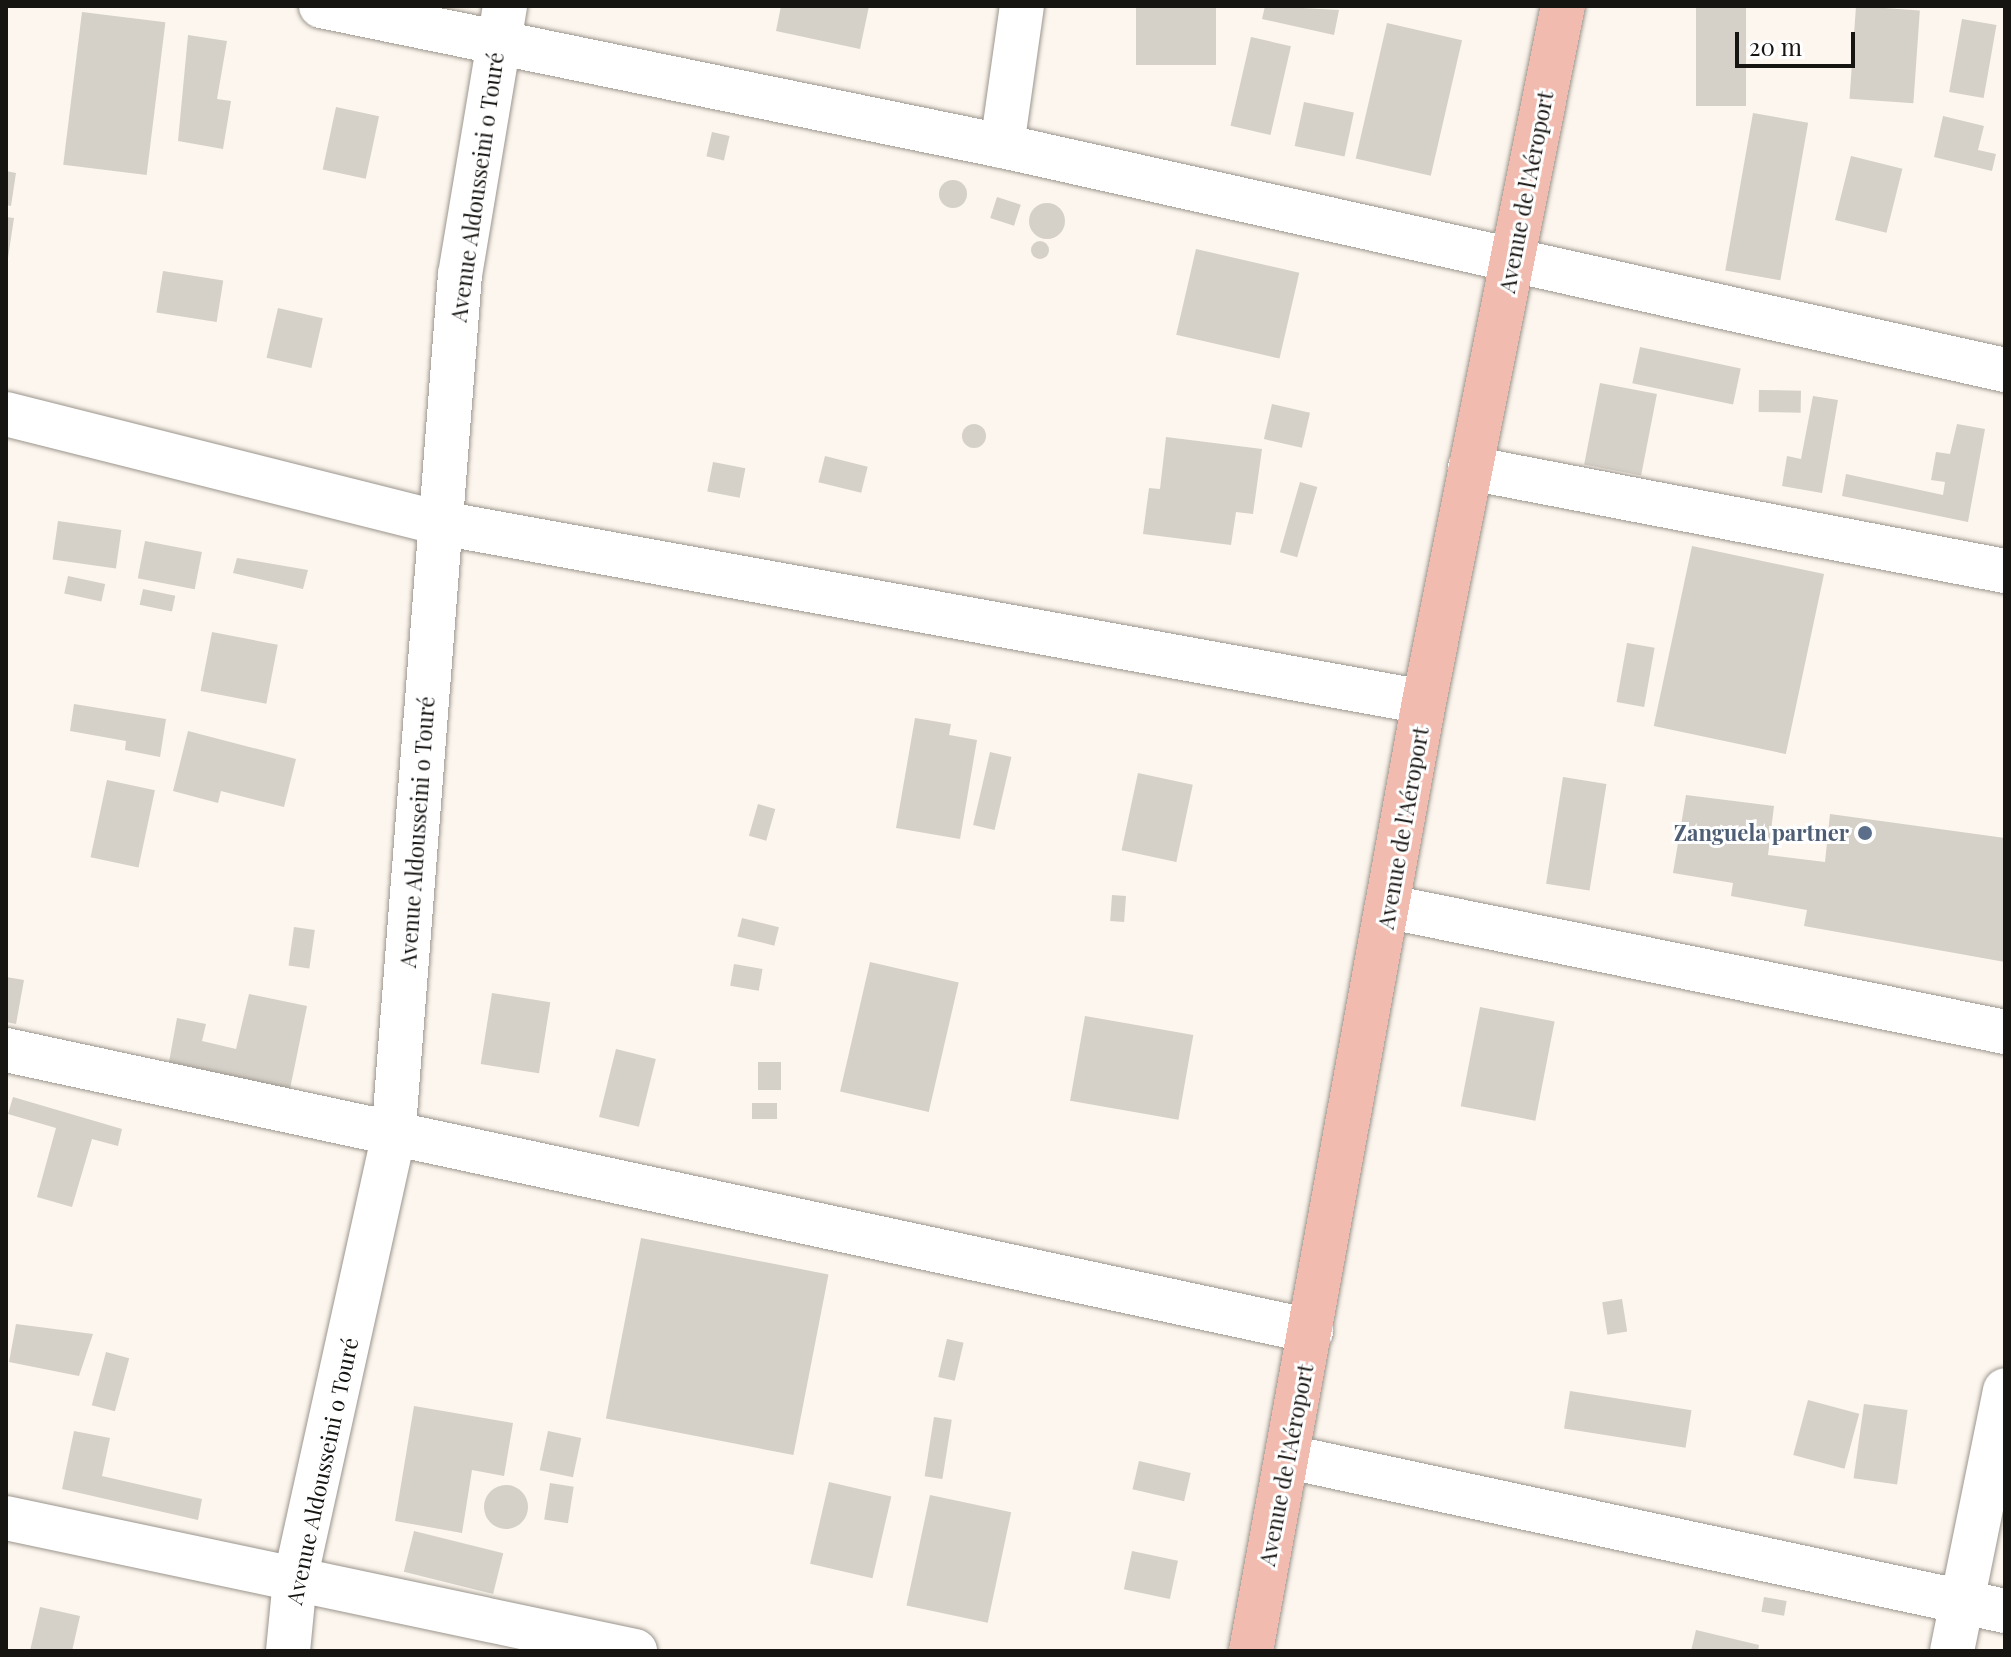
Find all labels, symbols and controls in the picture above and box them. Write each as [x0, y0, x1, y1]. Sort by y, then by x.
scale bar [1739, 16, 1859, 66]
text: 20 m [1749, 30, 1802, 62]
street label: Avenue Aldousseini o Touré [445, 50, 509, 324]
street label: Avenue de l'Aéroport [1493, 89, 1559, 295]
street label: Avenue Aldousseini o Touré [394, 695, 440, 969]
street label: Avenue de l'Aéroport [1372, 724, 1434, 932]
place label: Zanguela partner [1674, 820, 1849, 846]
marker: Zanguela partner [1856, 824, 1874, 842]
street label: Avenue Aldousseini o Touré [281, 1334, 363, 1608]
street label: Avenue de l'Aéroport [1253, 1362, 1319, 1568]

